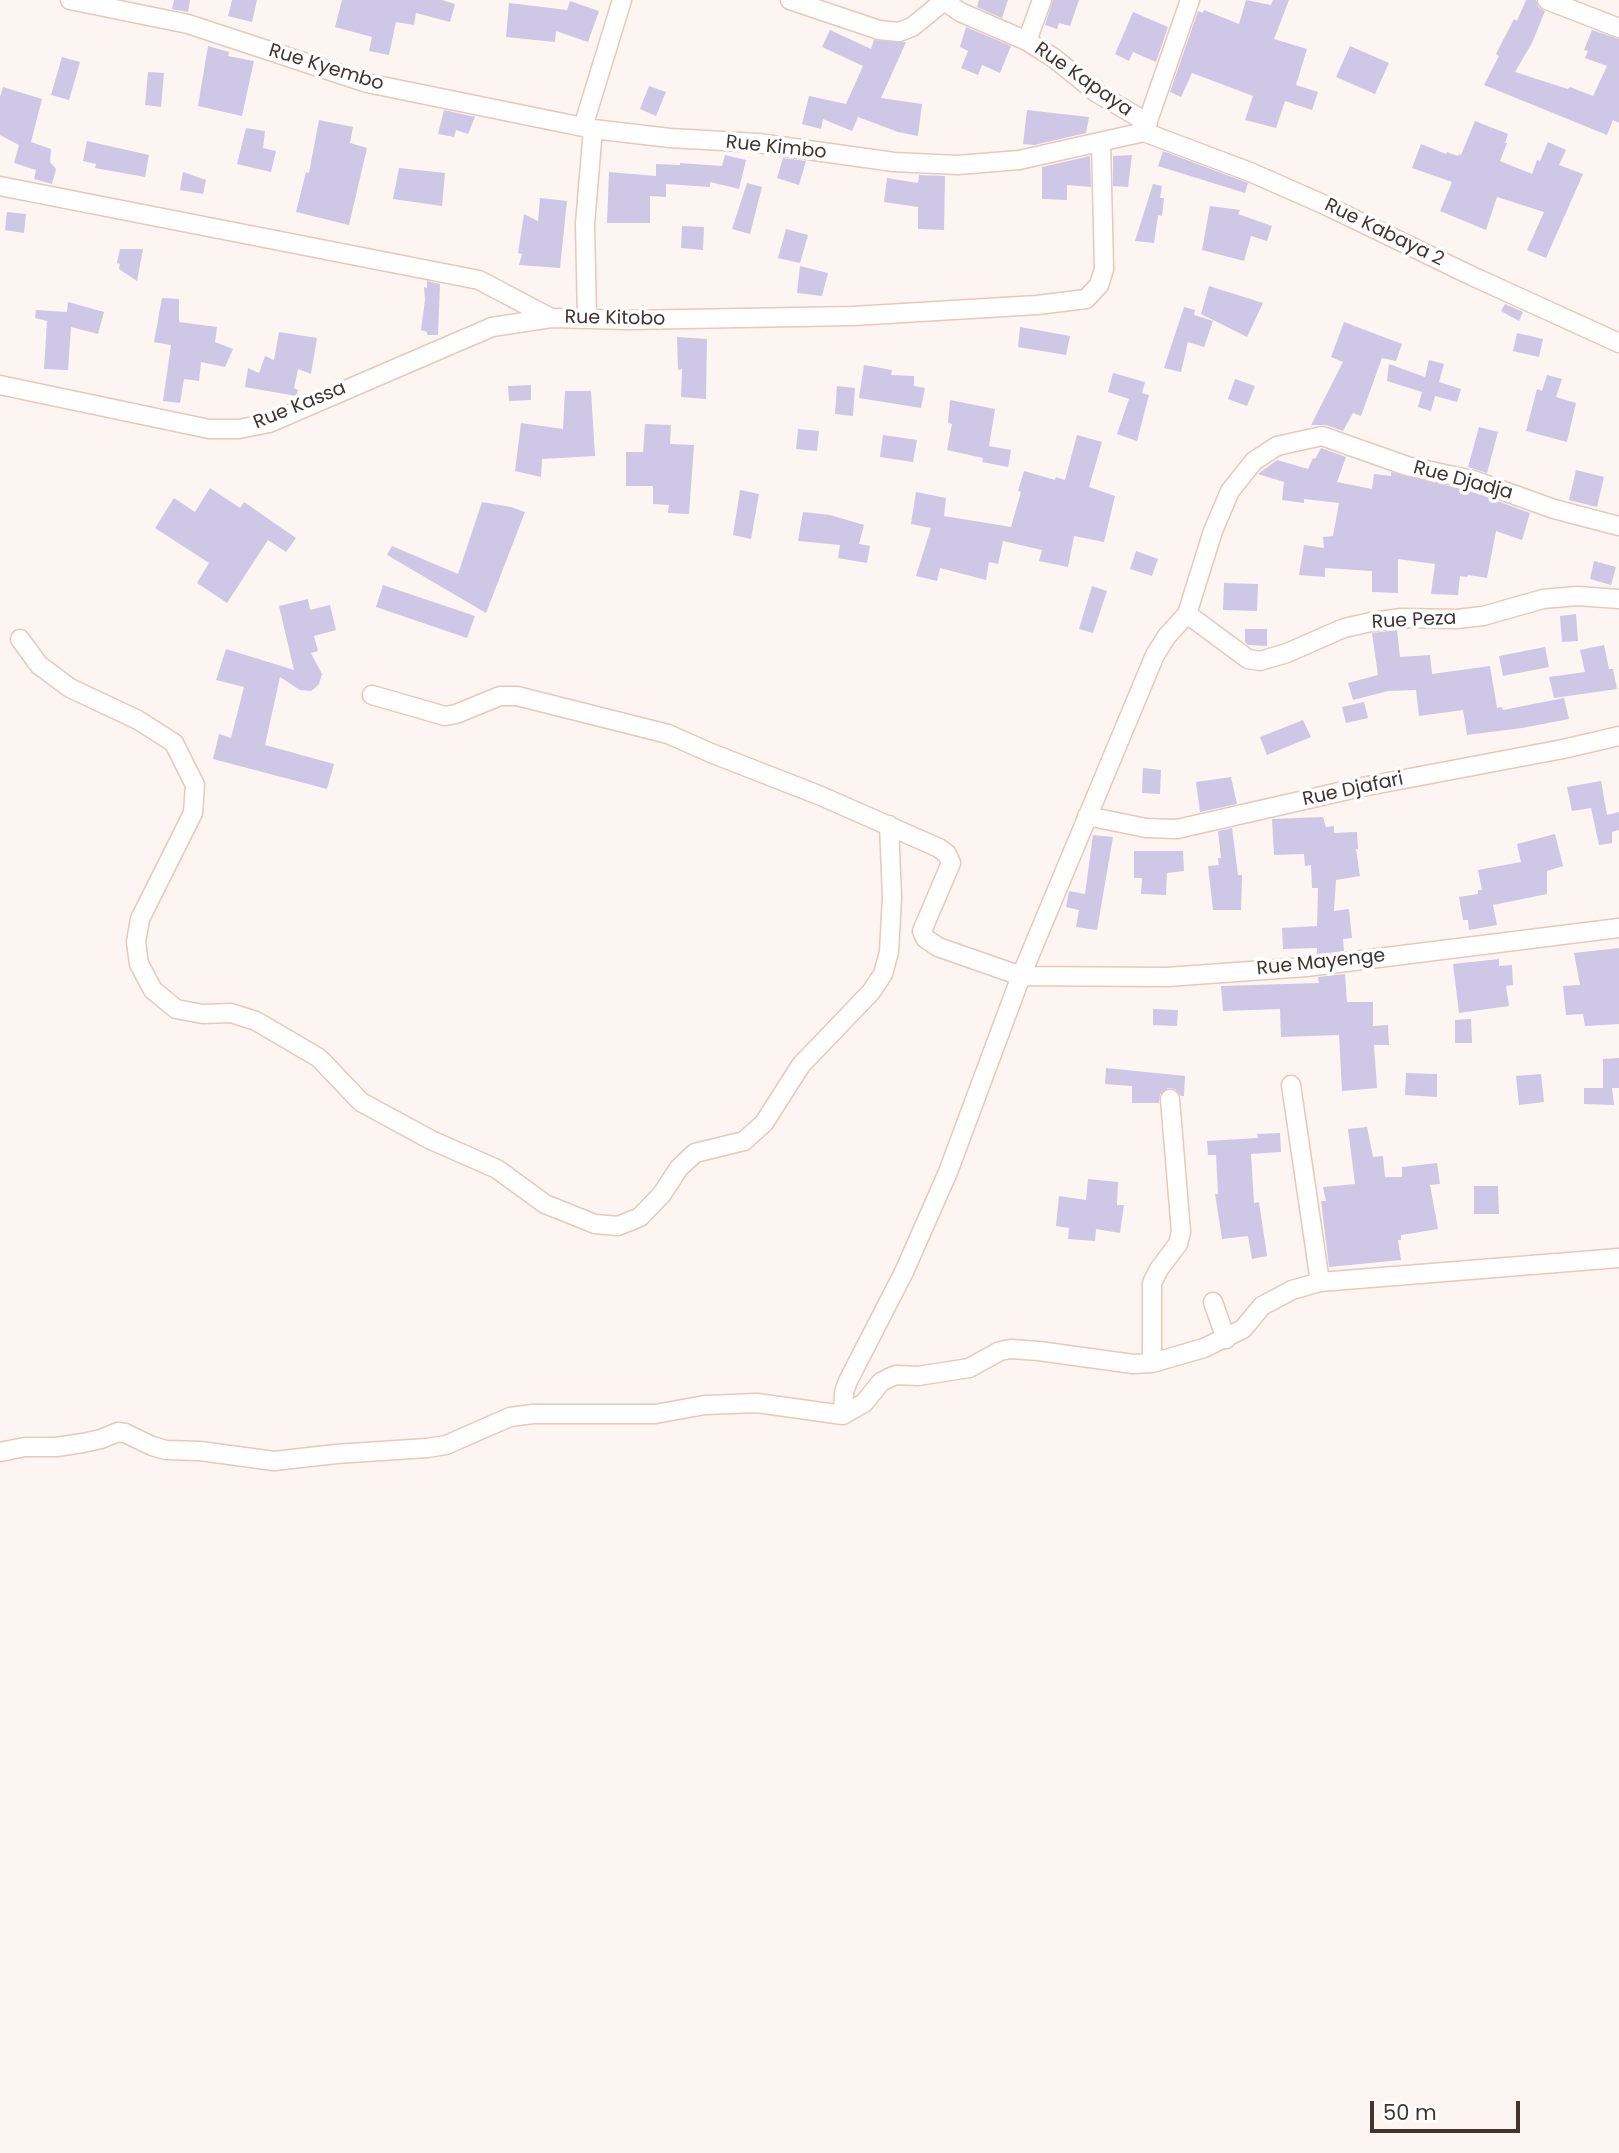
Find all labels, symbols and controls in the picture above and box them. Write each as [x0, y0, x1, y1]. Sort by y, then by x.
street label: Rue Kapaya [1030, 38, 1136, 122]
street label: Rue Kyembo [266, 40, 386, 96]
street label: Rue Kimbo [724, 131, 828, 165]
street label: Rue Kabaya 2 [1321, 194, 1447, 272]
street label: Rue Kitobo [564, 307, 666, 331]
street label: Rue Kassa [251, 377, 349, 435]
street label: Rue Djadja [1411, 457, 1515, 505]
street label: Rue Peza [1371, 607, 1457, 635]
street label: Rue Djafari [1301, 768, 1405, 812]
street label: Rue Mayenge [1256, 945, 1386, 981]
scale bar [1374, 2086, 1524, 2130]
text: 50 m [1383, 2098, 1437, 2127]

